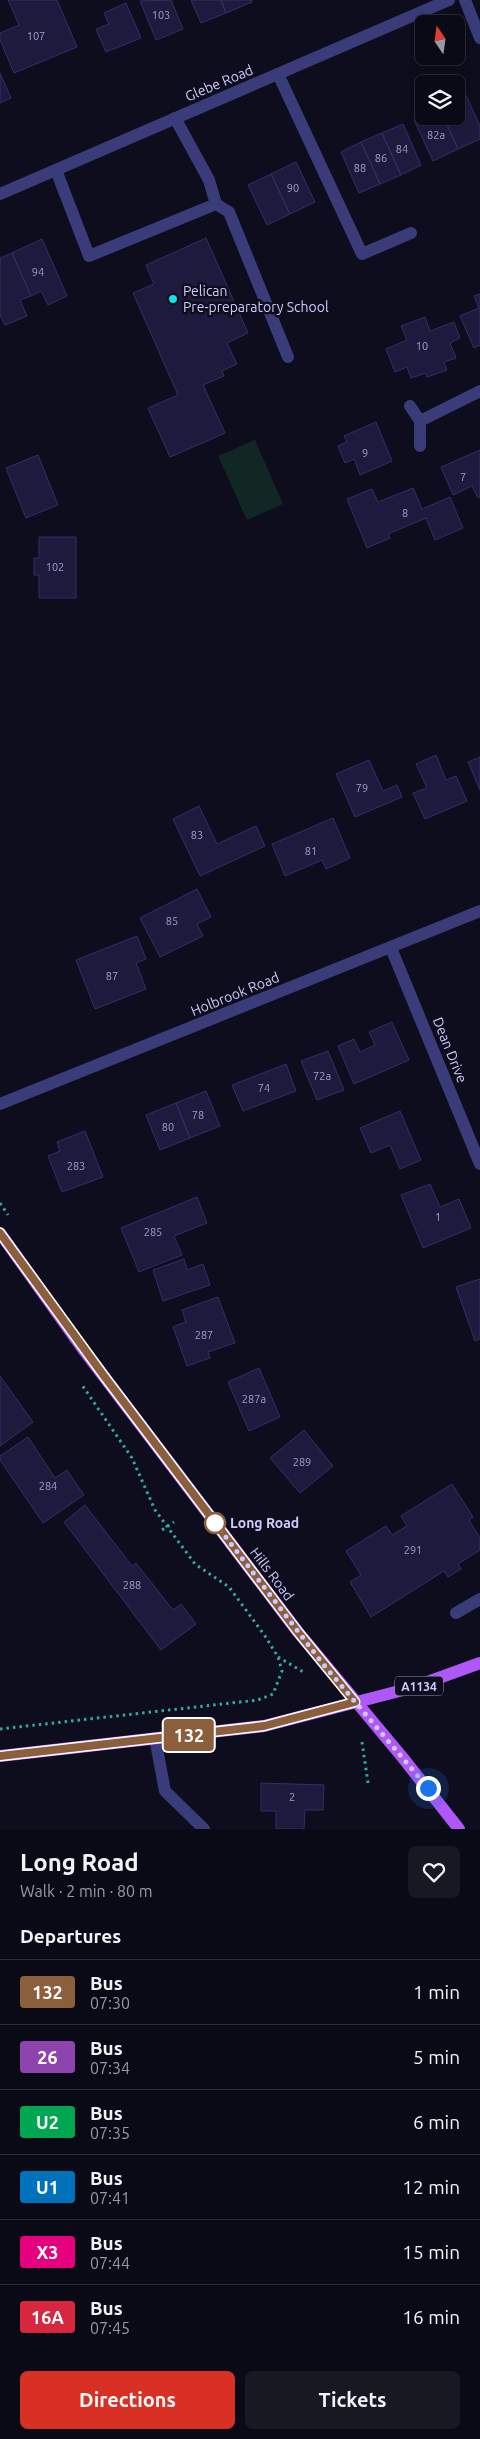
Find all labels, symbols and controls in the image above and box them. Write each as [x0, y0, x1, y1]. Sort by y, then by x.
house number: 103 [152, 9, 170, 21]
north arrow [415, 15, 465, 65]
map controls [415, 15, 465, 125]
house number: 107 [27, 30, 45, 42]
street label: Glebe Road [183, 62, 255, 104]
button: layers [415, 75, 465, 125]
house number: 82a [427, 129, 445, 141]
house number: 84 [396, 143, 408, 155]
house number: 86 [375, 152, 387, 164]
house number: 88 [354, 162, 366, 174]
house number: 90 [287, 182, 299, 194]
house number: 94 [32, 266, 44, 278]
place label: Pelican Pre-preparatory School [183, 283, 329, 315]
marker: Pelican Pre-preparatory School [167, 293, 179, 305]
house number: 10 [416, 340, 428, 352]
house number: 9 [362, 447, 368, 459]
house number: 7 [460, 471, 466, 483]
house number: 8 [402, 507, 408, 519]
house number: 102 [46, 561, 64, 573]
house number: 79 [356, 782, 368, 794]
house number: 83 [191, 829, 203, 841]
house number: 81 [305, 845, 317, 857]
house number: 85 [166, 915, 178, 927]
street label: Holbrook Road [188, 969, 282, 1019]
house number: 87 [106, 970, 118, 982]
street label: Dean Drive [430, 1015, 470, 1085]
house number: 72a [313, 1070, 331, 1082]
house number: 74 [258, 1082, 270, 1094]
house number: 78 [192, 1109, 204, 1121]
house number: 80 [162, 1121, 174, 1133]
house number: 283 [67, 1160, 85, 1172]
house number: 1 [435, 1211, 441, 1223]
house number: 285 [144, 1226, 162, 1238]
house number: 287 [195, 1329, 213, 1341]
house number: 287a [242, 1393, 266, 1405]
house number: 289 [293, 1456, 311, 1468]
house number: 284 [39, 1480, 57, 1492]
marker: Long Road [204, 1512, 226, 1534]
place label: Long Road [230, 1515, 299, 1531]
street label: Hills Road [247, 1544, 297, 1604]
house number: 291 [404, 1544, 422, 1556]
house number: 288 [123, 1579, 141, 1591]
road number: A1134 [395, 1676, 443, 1695]
line badge: 132 [160, 1719, 218, 1751]
text: 132 [174, 1725, 204, 1745]
your location [416, 1776, 441, 1801]
house number: 2 [289, 1791, 295, 1803]
button: heart [408, 1846, 460, 1898]
text: Long Road [20, 1849, 139, 1876]
text: Walk · 2 min · 80 m [20, 1882, 153, 1900]
text: Departures [20, 1925, 121, 1947]
text: Bus [90, 1972, 123, 1994]
text: 1 min [413, 1981, 460, 2003]
text: 132 [32, 1982, 63, 2002]
text: 07:30 [90, 1994, 130, 2012]
text: Bus [90, 2037, 123, 2059]
text: 5 min [413, 2046, 460, 2068]
text: 26 [37, 2047, 58, 2067]
text: 07:34 [90, 2059, 130, 2077]
text: Bus [90, 2102, 123, 2124]
text: 6 min [413, 2111, 460, 2133]
text: U2 [36, 2112, 59, 2132]
text: 07:35 [90, 2124, 130, 2142]
text: Bus [90, 2167, 123, 2189]
text: 12 min [402, 2176, 460, 2198]
text: U1 [36, 2177, 59, 2197]
text: 07:41 [90, 2189, 130, 2207]
text: Bus [90, 2232, 123, 2254]
text: 15 min [402, 2241, 460, 2263]
text: X3 [36, 2242, 59, 2262]
text: 07:44 [90, 2254, 130, 2272]
text: Bus [90, 2297, 123, 2319]
text: 16 min [402, 2306, 460, 2328]
text: 16A [31, 2307, 64, 2327]
text: 07:45 [90, 2319, 130, 2337]
button: Directions [20, 2371, 235, 2429]
button: Tickets [245, 2371, 460, 2429]

